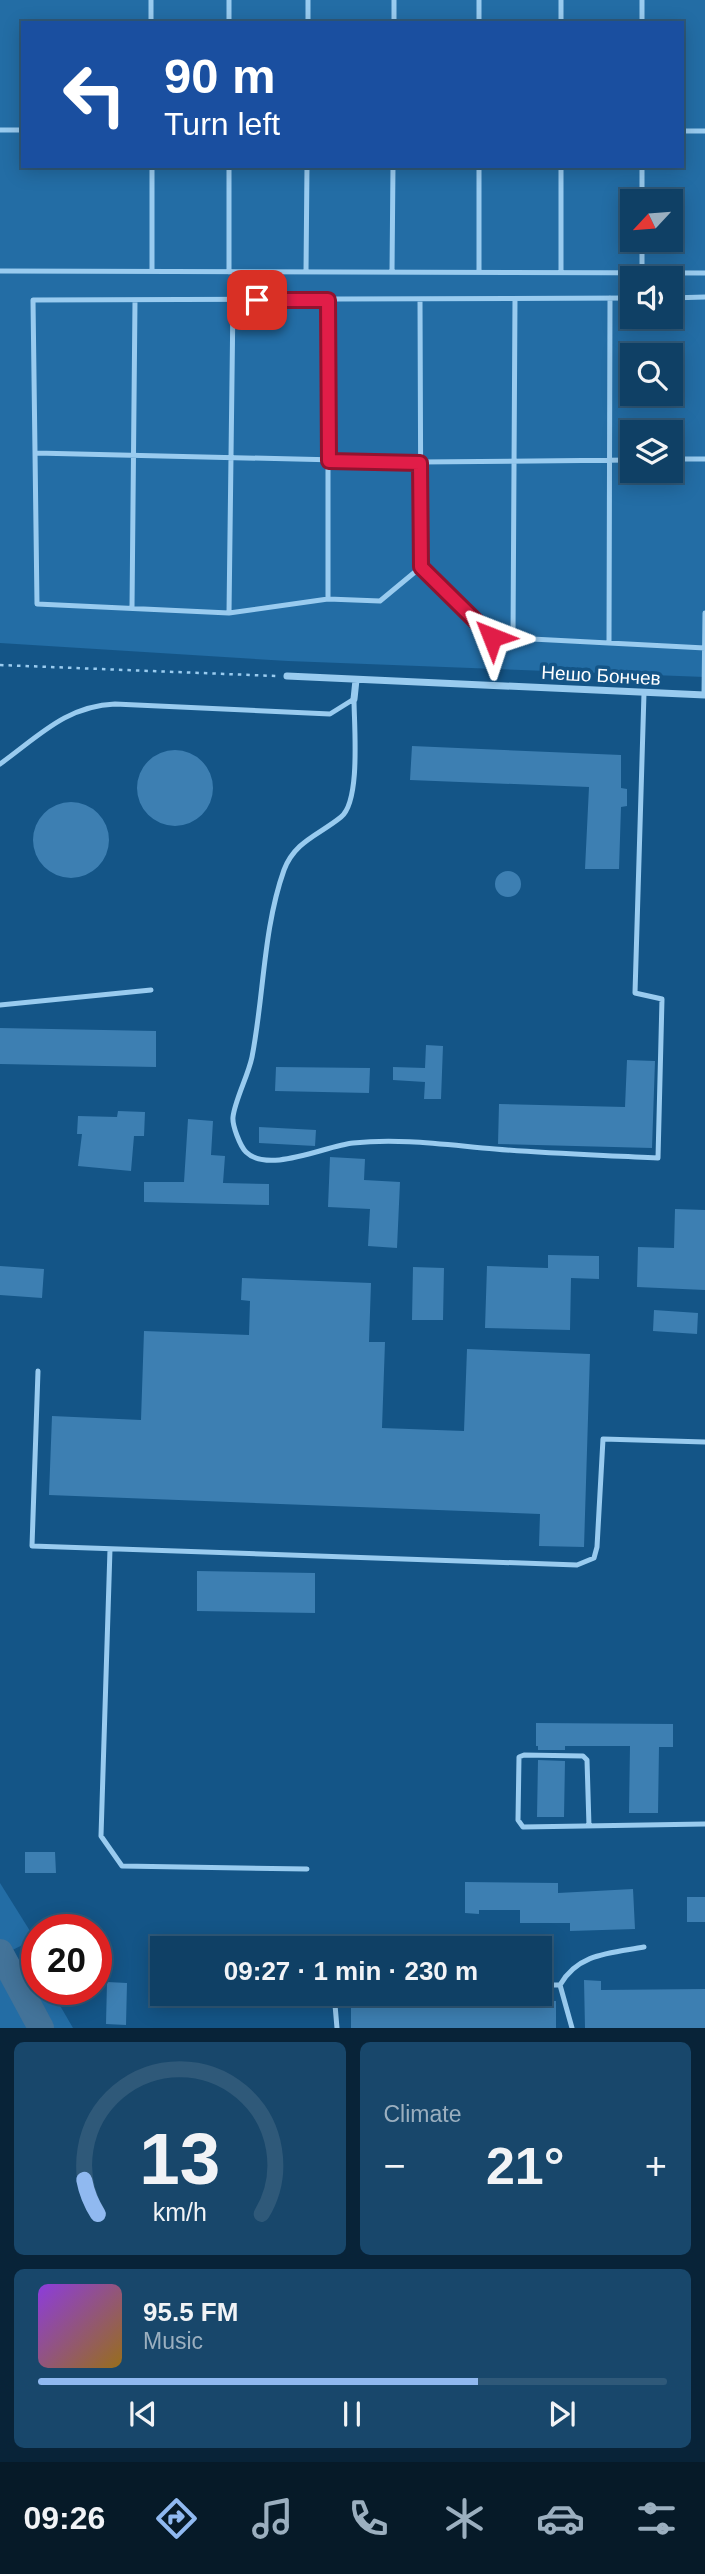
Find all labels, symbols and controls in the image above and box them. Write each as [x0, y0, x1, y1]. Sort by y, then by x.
icon: left [49, 49, 140, 140]
text: 90 m [164, 49, 276, 103]
text: Turn left [164, 106, 280, 142]
north arrow [620, 189, 682, 252]
map controls [620, 189, 683, 483]
button: sound [620, 266, 683, 329]
pin [227, 270, 287, 330]
icon: arrive [238, 281, 276, 319]
button: search [620, 343, 683, 406]
button: layers [620, 420, 683, 483]
position arrow [455, 600, 529, 674]
street label: Нешо Бончев [541, 662, 661, 689]
speed limit sign: 20 [21, 1914, 112, 2005]
text: 09:27 · 1 min · 230 m [224, 1956, 478, 1986]
text: Climate [384, 2101, 461, 2127]
text: 13 [139, 2119, 220, 2200]
text: 21° [486, 2137, 565, 2195]
text: − [384, 2145, 406, 2187]
text: + [645, 2145, 667, 2187]
text: km/h [153, 2198, 207, 2226]
text: 95.5 FM [143, 2297, 238, 2327]
text: Music [143, 2328, 203, 2354]
icon: previous [124, 2395, 162, 2433]
icon: pause [333, 2395, 371, 2433]
icon: next [543, 2395, 581, 2433]
icon: directions [152, 2494, 201, 2543]
icon: music [248, 2494, 297, 2543]
icon: phone [344, 2494, 393, 2543]
icon: climate [440, 2494, 489, 2543]
icon: car [536, 2494, 585, 2543]
icon: filters [632, 2494, 681, 2543]
text: 09:26 [24, 2500, 105, 2536]

